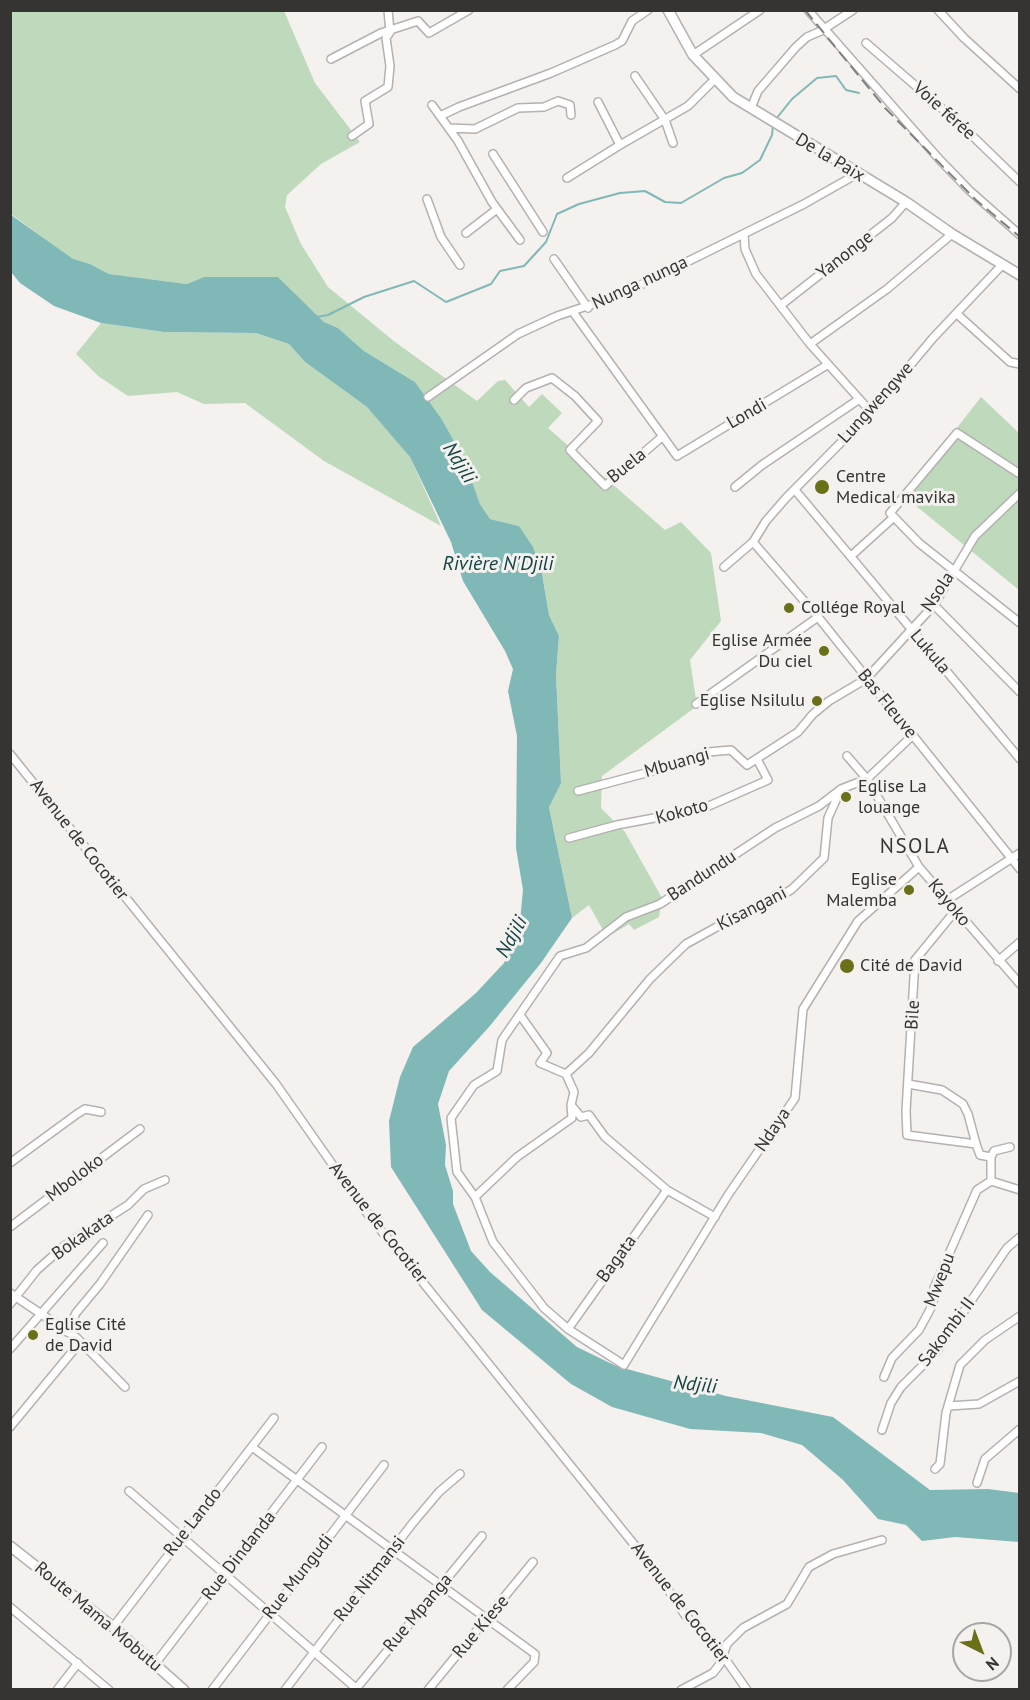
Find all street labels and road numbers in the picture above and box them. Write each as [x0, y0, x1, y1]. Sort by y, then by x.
street label: Voie férée [908, 77, 980, 145]
street label: De la Paix [791, 129, 869, 187]
street label: Yanonge [812, 226, 878, 284]
street label: Nunga nunga [589, 251, 691, 315]
street label: Lungwengwe [834, 358, 918, 448]
street label: Londi [723, 394, 771, 434]
street label: Buela [603, 444, 651, 488]
street label: Nsola [917, 568, 959, 616]
street label: Lukula [905, 625, 955, 679]
street label: Bas Fleuve [853, 665, 921, 743]
street label: Mbuangi [642, 743, 712, 783]
street label: Avenue de Cocotier [25, 775, 133, 905]
street label: Kokoto [653, 795, 711, 829]
street label: Bandundu [663, 846, 741, 906]
street label: Kayoko [923, 875, 975, 931]
street label: Kisangani [713, 882, 791, 936]
street label: Bile [901, 1000, 925, 1030]
street label: Ndaya [751, 1104, 795, 1156]
street label: Mboloko [42, 1149, 108, 1207]
street label: Avenue de Cocotier [324, 1158, 432, 1288]
street label: Bokakata [48, 1207, 118, 1265]
street label: Bagata [593, 1231, 641, 1287]
street label: Mwepu [920, 1250, 960, 1310]
street label: Sakombi II [914, 1293, 980, 1371]
street label: Rue Lando [159, 1483, 227, 1561]
street label: Rue Dindanda [197, 1507, 281, 1605]
street label: Rue Mungudi [258, 1530, 338, 1624]
street label: Rue Nitmansi [330, 1532, 410, 1626]
street label: Avenue de Cocotier [626, 1538, 734, 1668]
street label: Route Mama Mobutu [30, 1557, 166, 1677]
street label: Rue Mpanga [379, 1569, 457, 1657]
street label: Rue Kiese [448, 1591, 514, 1663]

